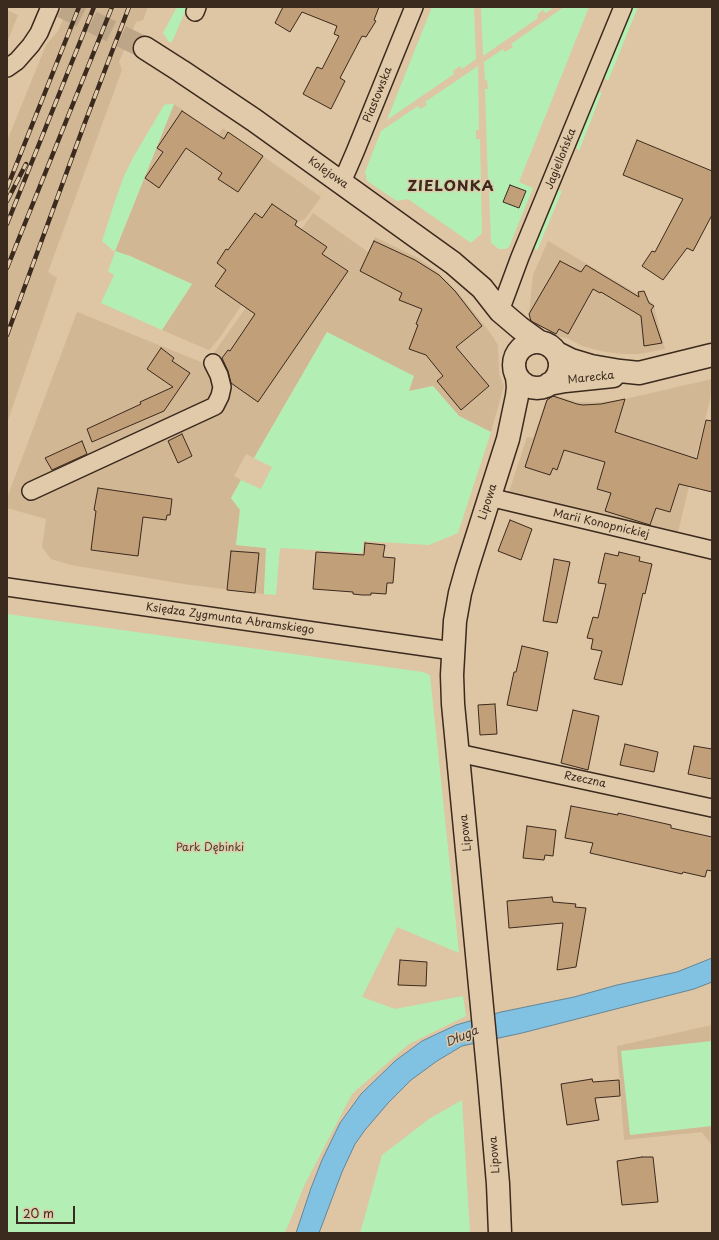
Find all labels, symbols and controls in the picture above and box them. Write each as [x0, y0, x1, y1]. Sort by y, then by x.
street label: Piastowska [361, 65, 395, 125]
street label: Jagiellońska [543, 127, 579, 191]
street label: Kolejowa [305, 154, 351, 192]
district label: ZIELONKA [408, 178, 494, 196]
street label: Marecka [567, 369, 615, 387]
street label: Lipowa [476, 482, 500, 522]
street label: Marii Konopnickiej [552, 507, 650, 541]
street label: Księdza Zygmunta Abramskiego [145, 601, 315, 637]
street label: Rzeczna [563, 769, 607, 791]
street label: Lipowa [458, 814, 474, 852]
park label: Park Dębinki [176, 841, 244, 855]
water label: Długa [444, 1024, 480, 1050]
street label: Lipowa [487, 1136, 503, 1174]
scale bar [18, 1198, 77, 1224]
text: 20 m [23, 1204, 54, 1222]

